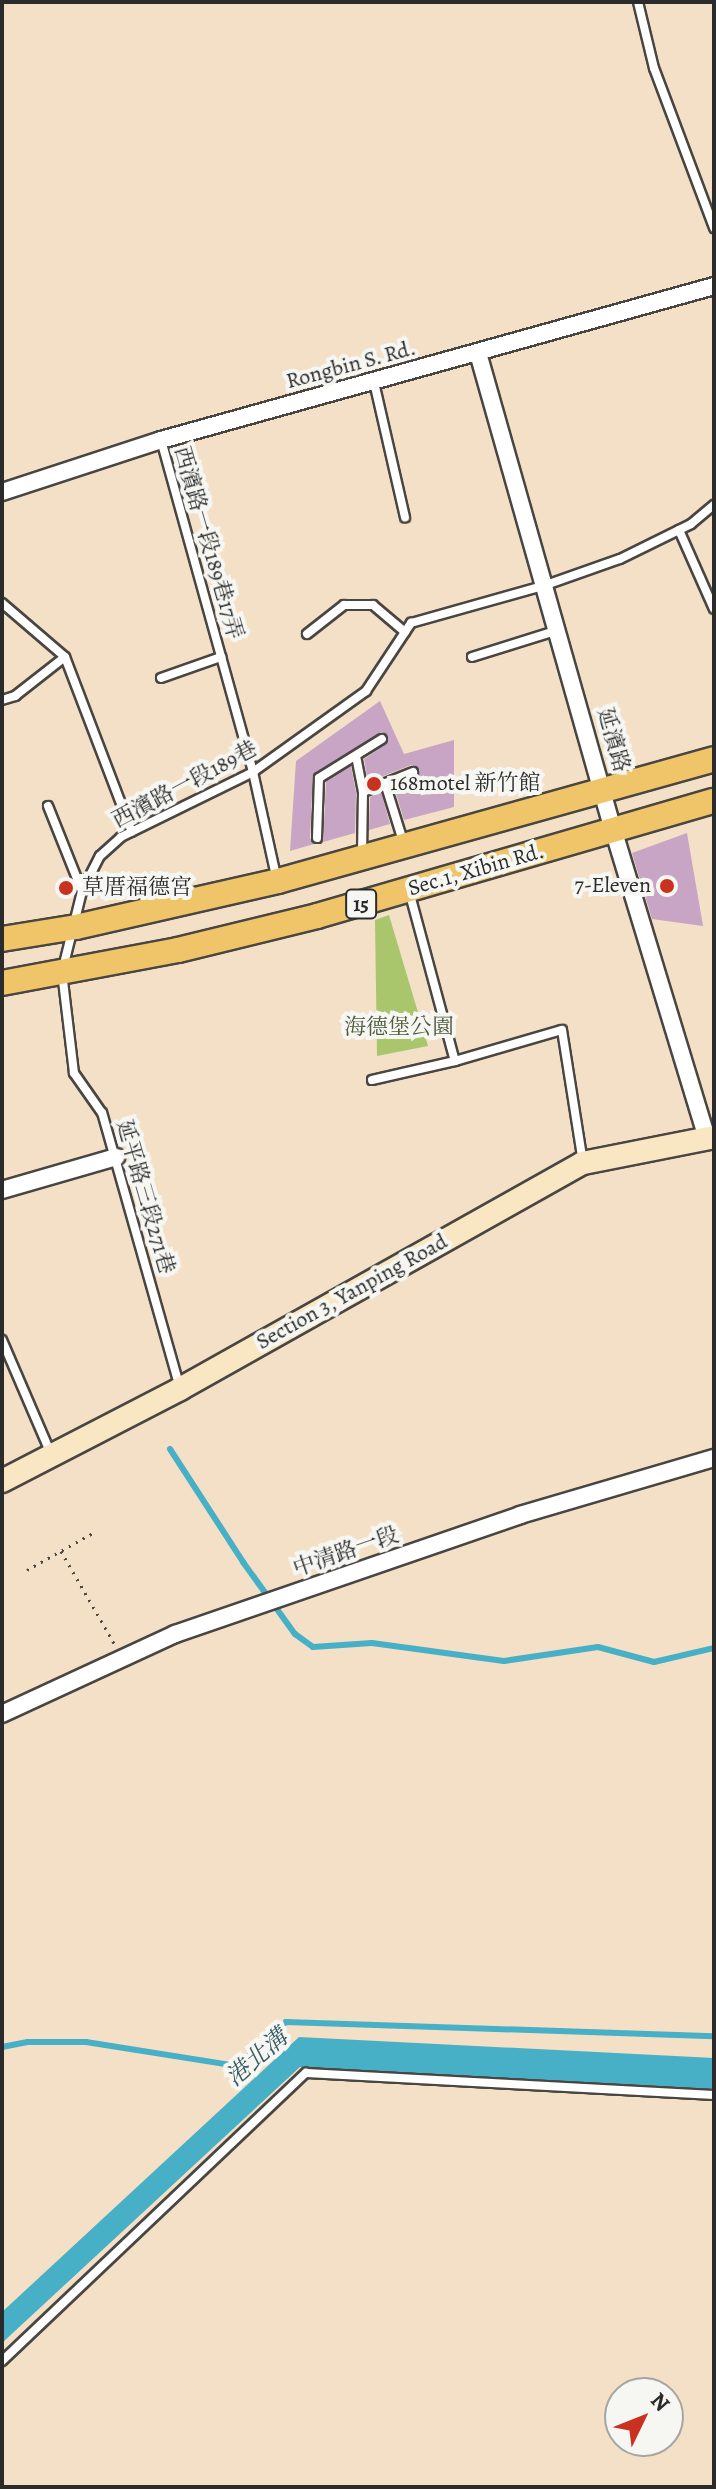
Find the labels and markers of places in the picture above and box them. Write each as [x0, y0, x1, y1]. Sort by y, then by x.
place label: 168motel 新竹館 [390, 771, 540, 797]
marker: 168motel 新竹館 [365, 775, 383, 793]
place label: 7-Eleven [574, 873, 651, 899]
place label: 草厝福德宮 [82, 875, 192, 901]
marker: 7-Eleven [658, 877, 676, 895]
marker: 草厝福德宮 [57, 879, 75, 897]

